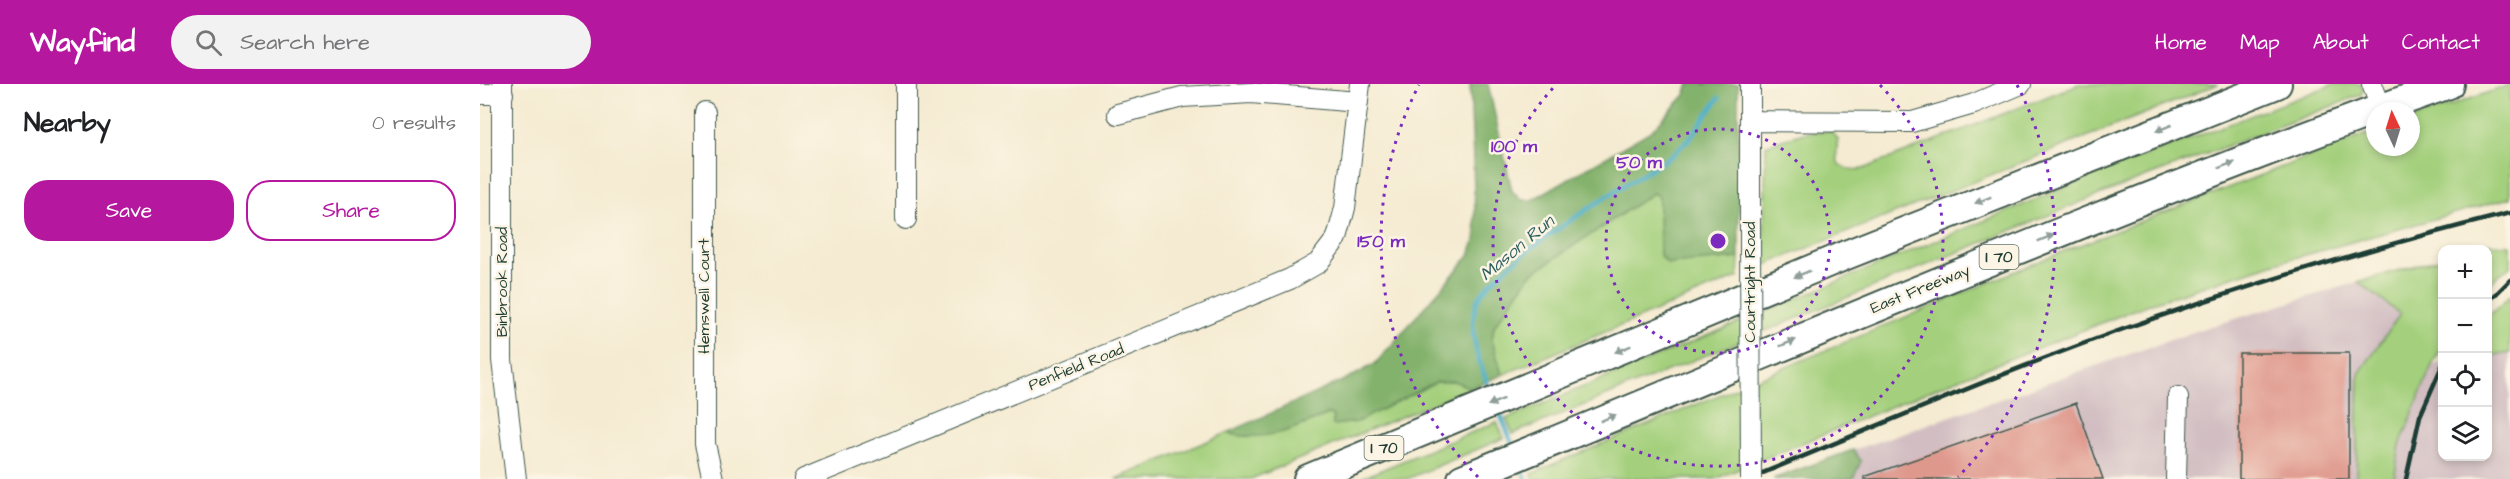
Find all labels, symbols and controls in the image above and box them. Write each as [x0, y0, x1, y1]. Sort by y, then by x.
search box [171, 15, 591, 69]
text: Wayfind [30, 23, 135, 62]
icon: search [192, 26, 225, 59]
text: Search here [240, 27, 370, 58]
text: Home [2155, 28, 2207, 57]
text: Map [2240, 28, 2280, 57]
text: About [2313, 28, 2369, 57]
text: Contact [2402, 28, 2480, 57]
north arrow [2366, 102, 2420, 156]
text: Nearby [24, 105, 111, 141]
text: 0 results [372, 109, 456, 137]
one-way arrow [2155, 124, 2173, 133]
text: 100 m [1491, 134, 1538, 159]
text: 50 m [1616, 150, 1663, 175]
one-way arrow [2219, 160, 2237, 170]
button: Save [24, 180, 234, 241]
button: Share [246, 180, 456, 241]
one-way arrow [1973, 195, 1991, 205]
water label: Mason Run [1474, 208, 1561, 287]
street label: Courtright Road [1739, 222, 1762, 342]
street label: Binbrook Road [491, 227, 513, 337]
text: 150 m [1357, 229, 1406, 254]
centre of rings [1708, 231, 1728, 251]
one-way arrow [2038, 232, 2056, 242]
street label: Hemswell Court [693, 238, 715, 354]
road number: I 70 [1980, 245, 2018, 269]
map controls [2438, 245, 2492, 461]
button: + [2438, 245, 2492, 299]
street label: East Freeway [1867, 259, 1974, 320]
one-way arrow [1793, 269, 1811, 279]
button: − [2438, 299, 2492, 353]
street label: Penfield Road [1025, 338, 1127, 396]
one-way arrow [1779, 338, 1797, 347]
one-way arrow [1613, 344, 1631, 354]
button: locate [2438, 353, 2492, 407]
one-way arrow [1487, 398, 1505, 407]
button: layers [2438, 407, 2492, 461]
one-way arrow [1600, 414, 1617, 423]
road number: I 70 [1364, 436, 1404, 460]

